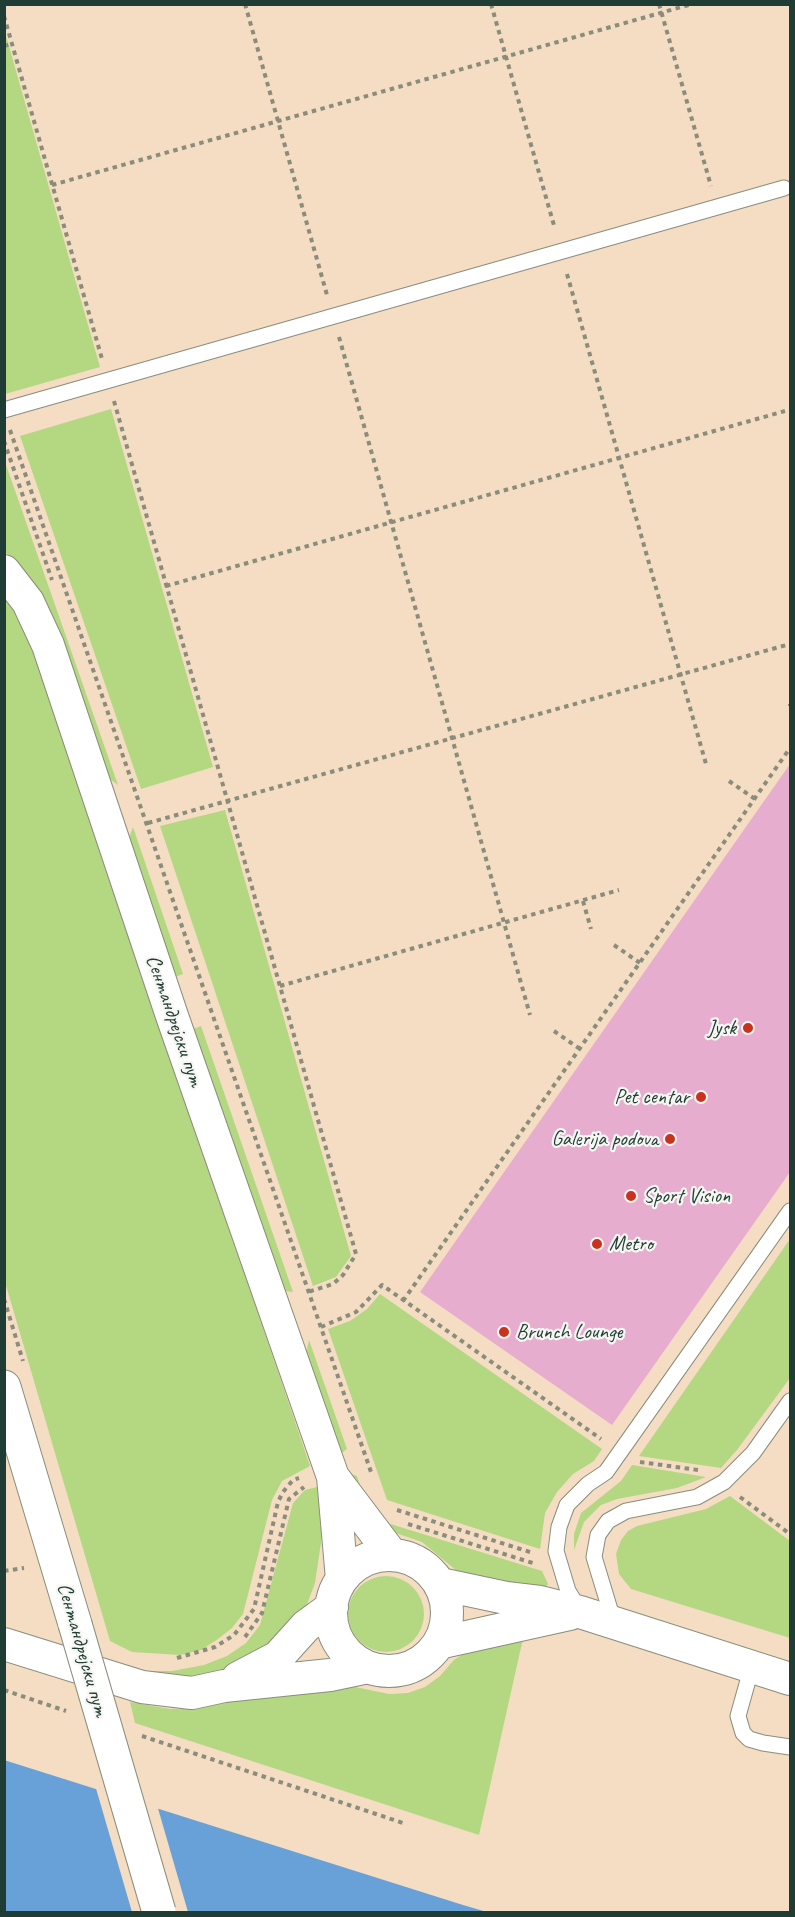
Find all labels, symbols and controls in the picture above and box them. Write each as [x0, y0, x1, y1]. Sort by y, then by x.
street label: Сентандрејски пут [140, 952, 208, 1090]
place label: Jysk [708, 1015, 736, 1041]
marker: Jysk [741, 1021, 755, 1035]
place label: Pet centar [614, 1084, 689, 1110]
marker: Pet centar [694, 1090, 708, 1104]
place label: Galerija podova [552, 1126, 658, 1152]
marker: Galerija podova [663, 1132, 677, 1146]
place label: Sport Vision [643, 1183, 730, 1209]
marker: Sport Vision [624, 1189, 638, 1203]
place label: Metro [609, 1231, 653, 1257]
marker: Metro [590, 1237, 604, 1251]
place label: Brunch Lounge [516, 1319, 622, 1345]
marker: Brunch Lounge [497, 1325, 511, 1339]
street label: Сентандрејски пут [51, 1580, 113, 1720]

